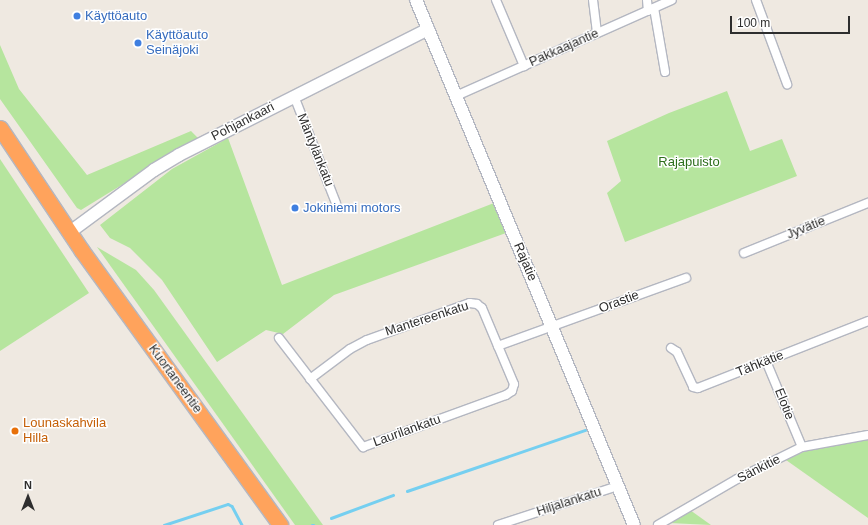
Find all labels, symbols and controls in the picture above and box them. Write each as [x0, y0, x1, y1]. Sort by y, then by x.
place label: Käyttöauto [85, 8, 147, 24]
scale bar [732, 8, 852, 34]
marker: Käyttöauto [72, 11, 82, 21]
text: 100 m [737, 16, 770, 30]
street label: Pakkaajantie [527, 26, 601, 70]
place label: Käyttöauto Seinäjoki [146, 28, 208, 59]
marker: Käyttöauto Seinäjoki [133, 38, 143, 48]
street label: Pohjankaari [209, 99, 277, 145]
street label: Mäntylänkatu [293, 111, 337, 189]
park label: Rajapuisto [658, 154, 720, 170]
place label: Jokiniemi motors [303, 200, 401, 216]
marker: Jokiniemi motors [290, 203, 300, 213]
street label: Jyvätie [784, 213, 828, 243]
street label: Rajatie [510, 240, 540, 284]
street label: Orastie [597, 287, 641, 317]
street label: Mantereenkatu [383, 298, 471, 340]
street label: Kuortaneentie [145, 342, 205, 416]
street label: Tähkätie [734, 347, 786, 381]
street label: Elotie [771, 386, 797, 422]
street label: Laurilankatu [371, 412, 443, 450]
place label: Lounaskahvila Hilla [23, 416, 106, 447]
marker: Lounaskahvila Hilla [10, 426, 20, 436]
street label: Sänkitie [735, 452, 783, 486]
north arrow [8, 477, 48, 517]
text: N [24, 479, 32, 491]
street label: Hiljalankatu [535, 484, 603, 520]

